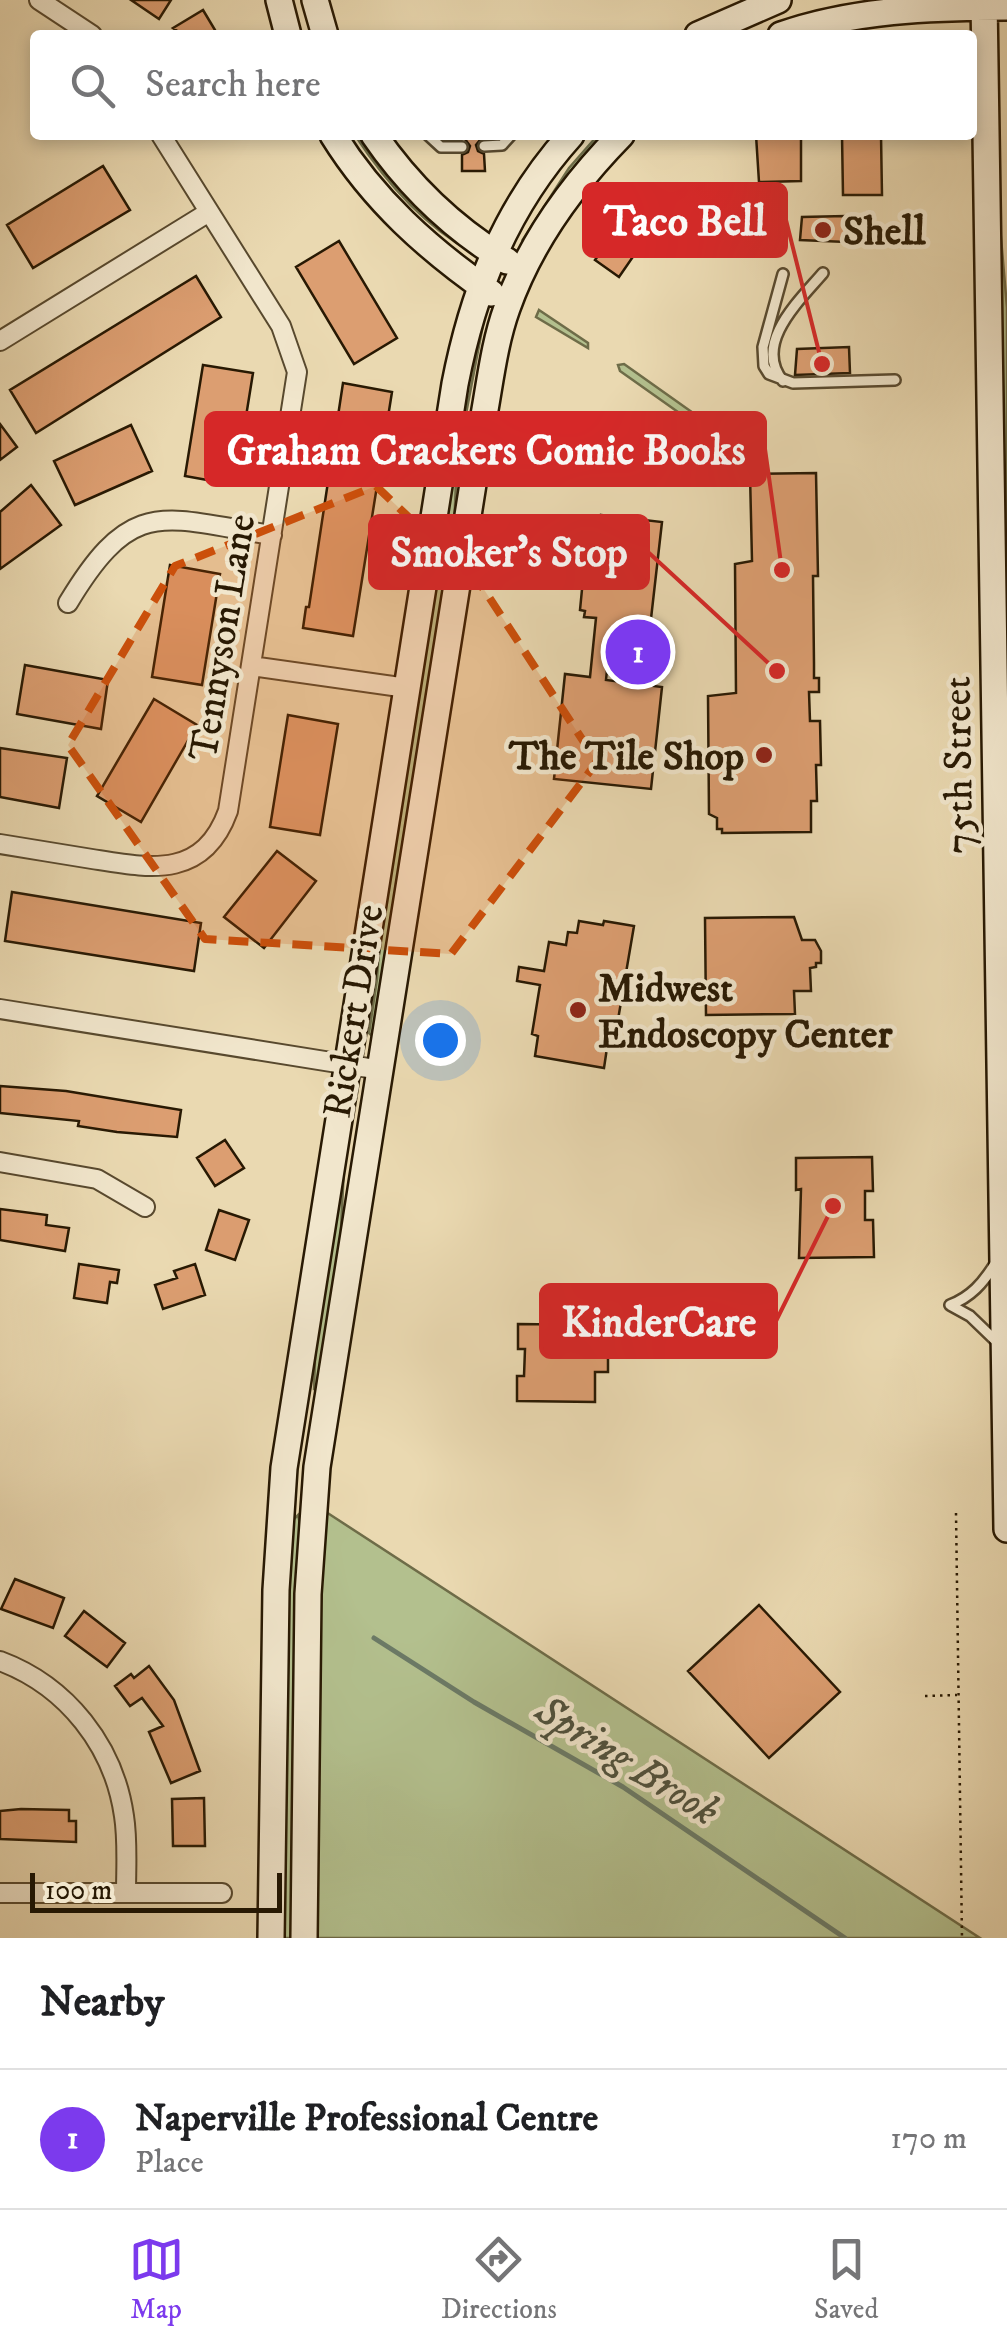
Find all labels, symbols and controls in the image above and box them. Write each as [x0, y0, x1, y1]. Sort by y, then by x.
search box [30, 30, 977, 140]
icon: search [65, 58, 120, 113]
text: Search here [145, 61, 321, 109]
callout: Taco Bell [584, 184, 786, 256]
text: Taco Bell [603, 197, 768, 249]
place label: Shell [843, 208, 926, 258]
marker: Shell [812, 219, 834, 241]
callout: Graham Crackers Comic Books [206, 413, 765, 485]
text: Graham Crackers Comic Books [227, 426, 746, 478]
street label: Tennyson Lane [180, 511, 268, 764]
callout: Smoker's Stop [370, 516, 648, 588]
text: Smoker's Stop [390, 528, 628, 580]
pin: 1 [606, 614, 670, 690]
street label: 75th Street [933, 676, 987, 854]
place label: The Tile Shop [508, 733, 744, 783]
marker: The Tile Shop [753, 744, 775, 766]
street label: Rickert Drive [313, 901, 397, 1122]
place label: Midwest Endoscopy Center [598, 965, 893, 1061]
marker: Midwest Endoscopy Center [567, 999, 589, 1021]
your location [415, 1015, 466, 1066]
callout: KinderCare [541, 1285, 776, 1357]
text: KinderCare [562, 1298, 756, 1350]
water label: Spring Brook [524, 1684, 728, 1839]
scale bar [30, 1868, 282, 1912]
text: 100 m [45, 1873, 112, 1908]
text: Nearby [40, 1977, 164, 2029]
text: Naperville Professional Centre [135, 2095, 598, 2143]
text: 1 [67, 2119, 78, 2159]
text: 170 m [890, 2119, 967, 2159]
text: Place [135, 2143, 204, 2183]
tab: Map [129, 2232, 184, 2327]
tab: Directions [441, 2232, 557, 2327]
tab: Saved [814, 2232, 878, 2327]

